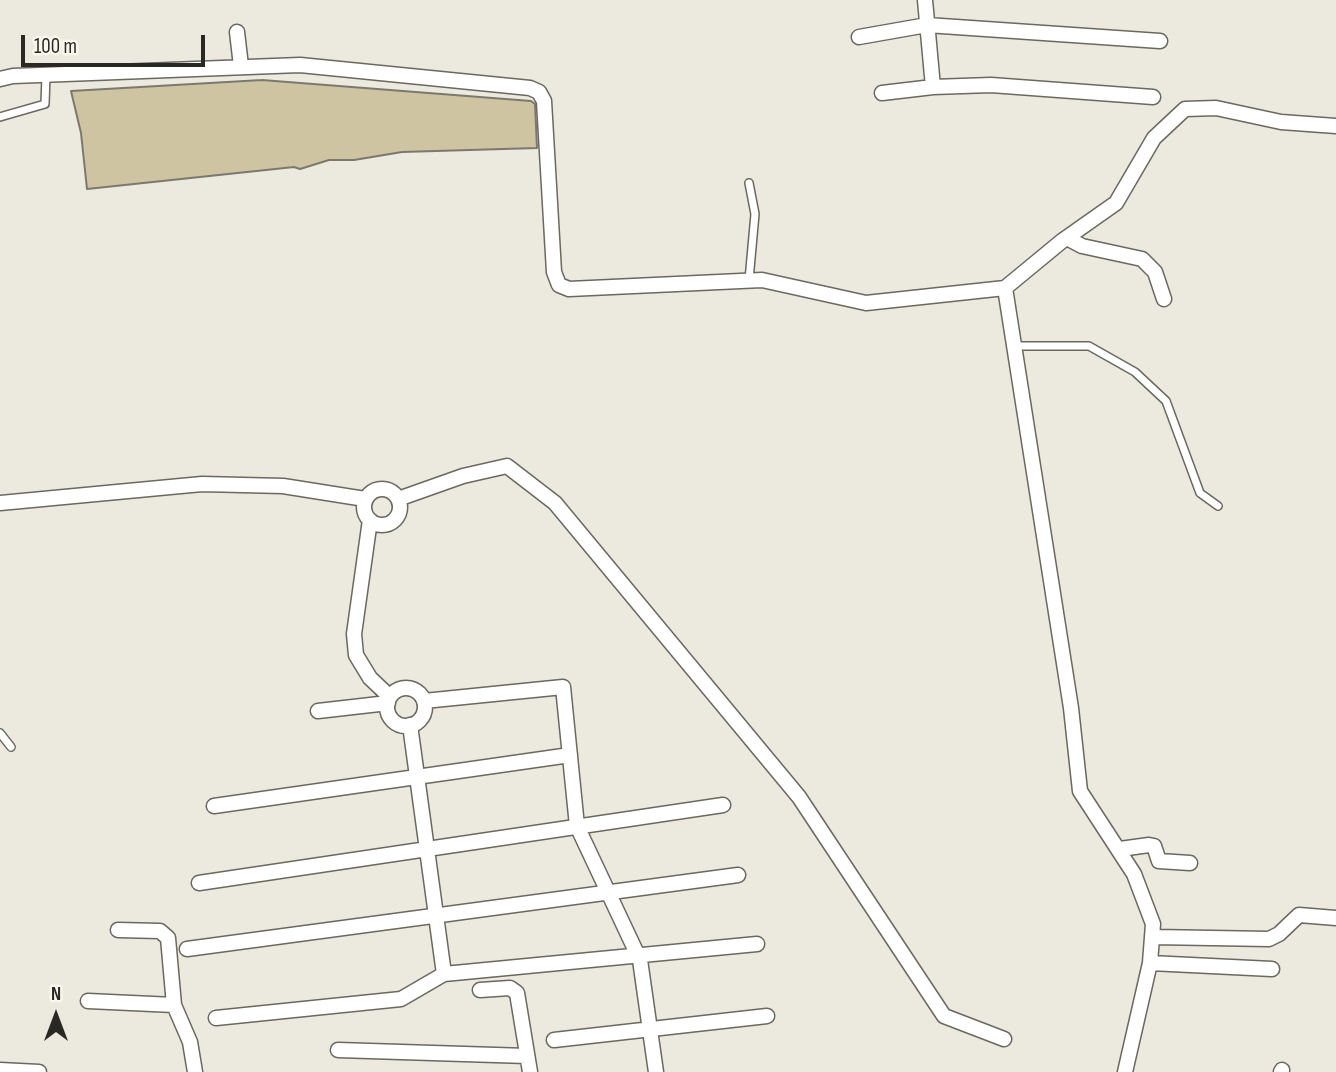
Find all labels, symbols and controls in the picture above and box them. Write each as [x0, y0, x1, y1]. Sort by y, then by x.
scale bar [24, 21, 208, 65]
text: 100 m [34, 34, 77, 59]
north arrow [21, 981, 91, 1051]
text: N [51, 983, 61, 1006]

